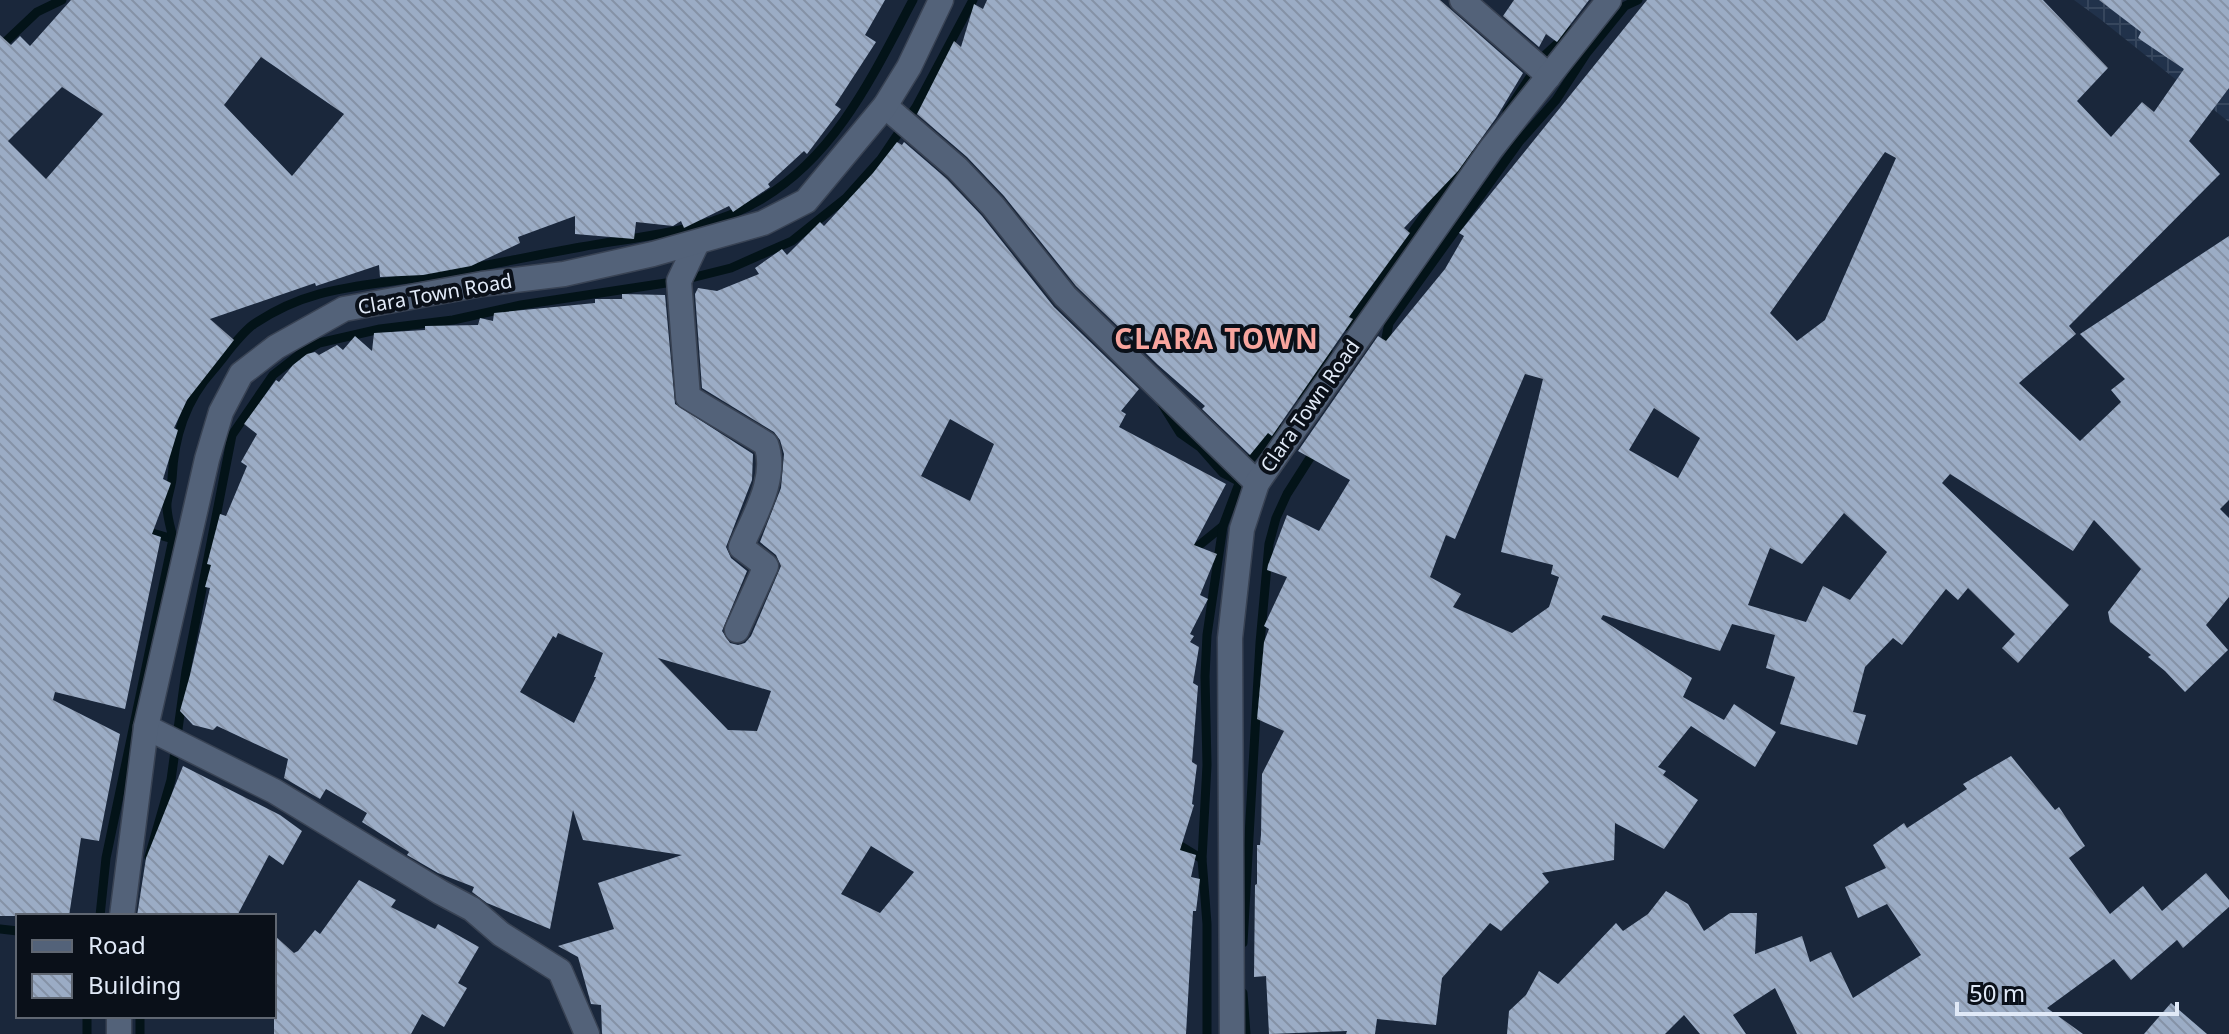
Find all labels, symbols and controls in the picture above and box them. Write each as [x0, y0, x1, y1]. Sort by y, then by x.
street label: Clara Town Road [356, 267, 514, 320]
district label: CLARA TOWN [1114, 319, 1320, 357]
street label: Clara Town Road [1254, 334, 1365, 477]
legend [16, 914, 276, 1018]
text: Road [88, 928, 146, 961]
scale bar [1957, 966, 2177, 1016]
text: Building [88, 968, 181, 1001]
text: 50 m [1969, 976, 2025, 1009]

